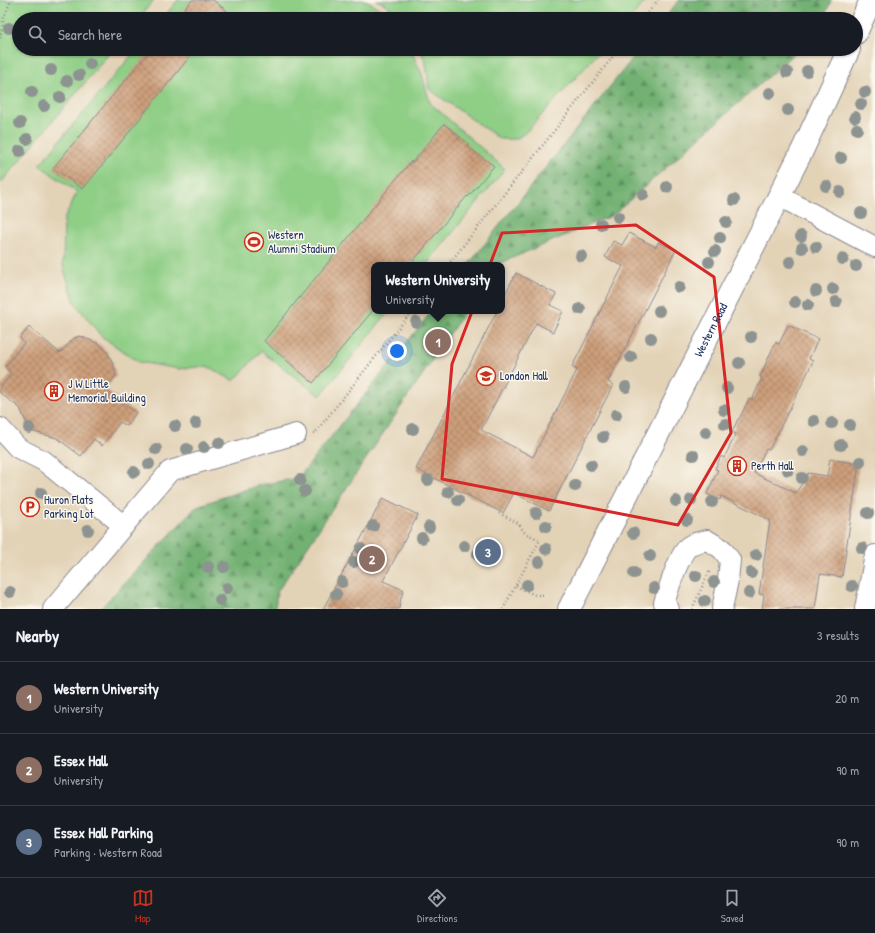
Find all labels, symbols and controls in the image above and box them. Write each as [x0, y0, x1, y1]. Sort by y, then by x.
search box [12, 12, 863, 56]
icon: search [26, 23, 48, 45]
text: Search here [58, 24, 122, 45]
place label: Western Alumni Stadium [268, 226, 336, 257]
sports icon: Western Alumni Stadium [243, 231, 265, 253]
popup [371, 262, 505, 314]
text: Western University [386, 269, 490, 290]
text: University [386, 290, 435, 308]
street label: Western Road [690, 300, 731, 360]
pin: 1 [425, 327, 451, 357]
your location [387, 341, 407, 361]
school or university icon: London Hall [475, 365, 497, 387]
place label: London Hall [500, 367, 549, 384]
place label: J W Little Memorial Building [68, 375, 146, 406]
building icon: J W Little Memorial Building [43, 380, 65, 402]
building icon: Perth Hall [726, 455, 748, 477]
place label: Perth Hall [751, 457, 794, 474]
place label: Huron Flats Parking Lot [44, 491, 95, 522]
parking icon: Huron Flats Parking Lot [19, 496, 41, 518]
pin: 3 [475, 537, 501, 567]
pin: 2 [359, 544, 385, 574]
text: Nearby [16, 624, 59, 647]
text: 3 results [817, 626, 859, 644]
text: Western University [54, 678, 159, 699]
text: 1 [27, 689, 31, 707]
text: 20 m [835, 689, 859, 707]
text: University [54, 699, 103, 717]
text: Essex Hall [54, 750, 108, 771]
text: 2 [26, 761, 32, 779]
text: 90 m [837, 761, 859, 779]
text: University [54, 771, 103, 789]
text: Essex Hall Parking [54, 822, 153, 843]
text: 3 [26, 833, 32, 851]
text: 90 m [837, 833, 859, 851]
text: Parking · Western Road [54, 843, 162, 861]
tab: Map [132, 887, 154, 925]
tab: Directions [417, 887, 458, 925]
tab: Saved [721, 887, 743, 925]

